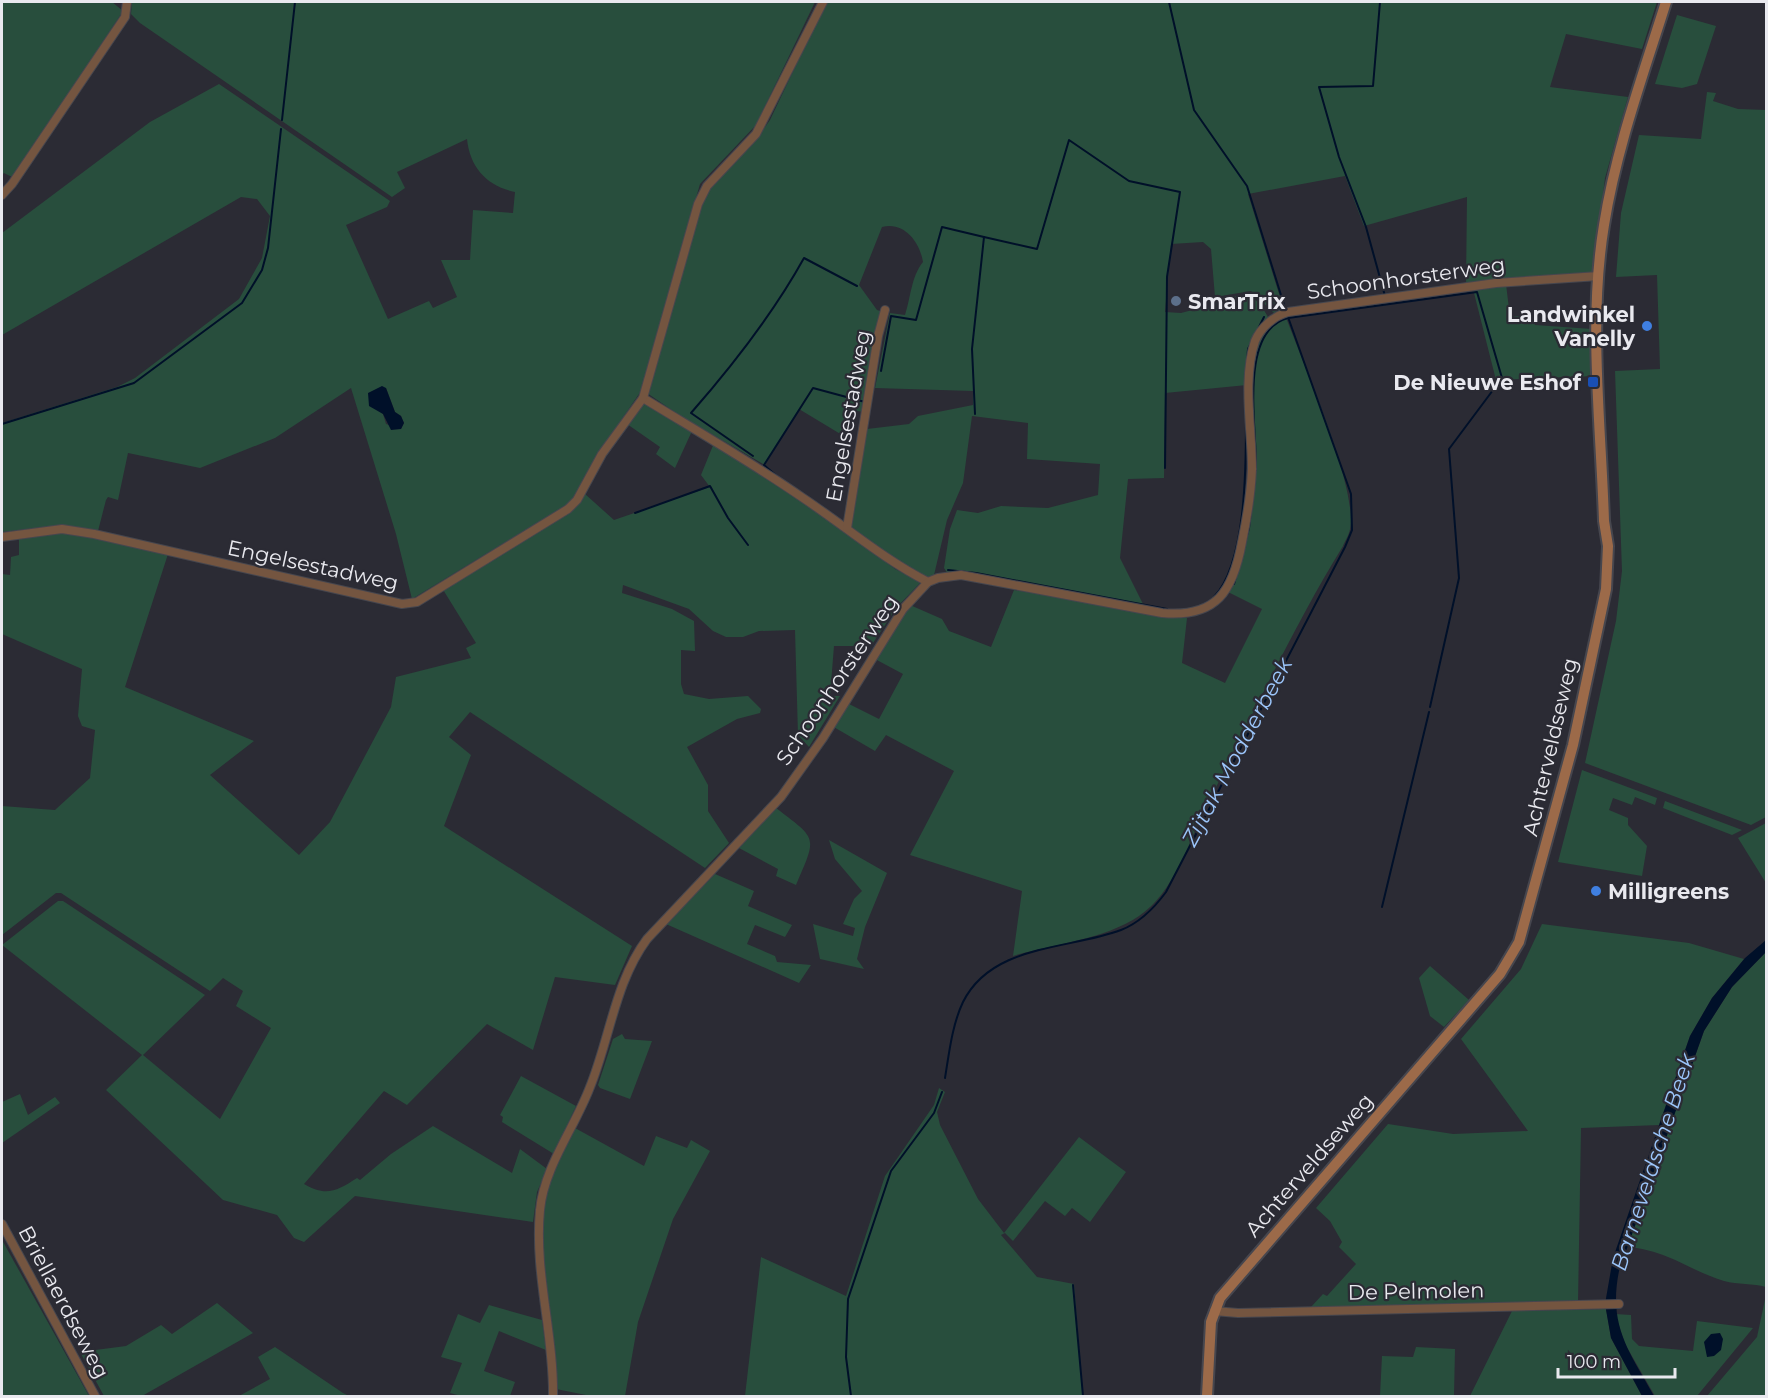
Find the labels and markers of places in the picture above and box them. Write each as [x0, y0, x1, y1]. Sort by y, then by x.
place label: SmarTrix [1188, 289, 1286, 314]
marker: SmarTrix [1169, 294, 1183, 308]
place label: Landwinkel Vanelly [1507, 302, 1635, 351]
marker: Landwinkel Vanelly [1640, 319, 1654, 333]
place label: De Nieuwe Eshof [1393, 370, 1582, 395]
marker: De Nieuwe Eshof [1586, 375, 1600, 389]
place label: Milligreens [1608, 879, 1729, 904]
marker: Milligreens [1589, 884, 1603, 898]

